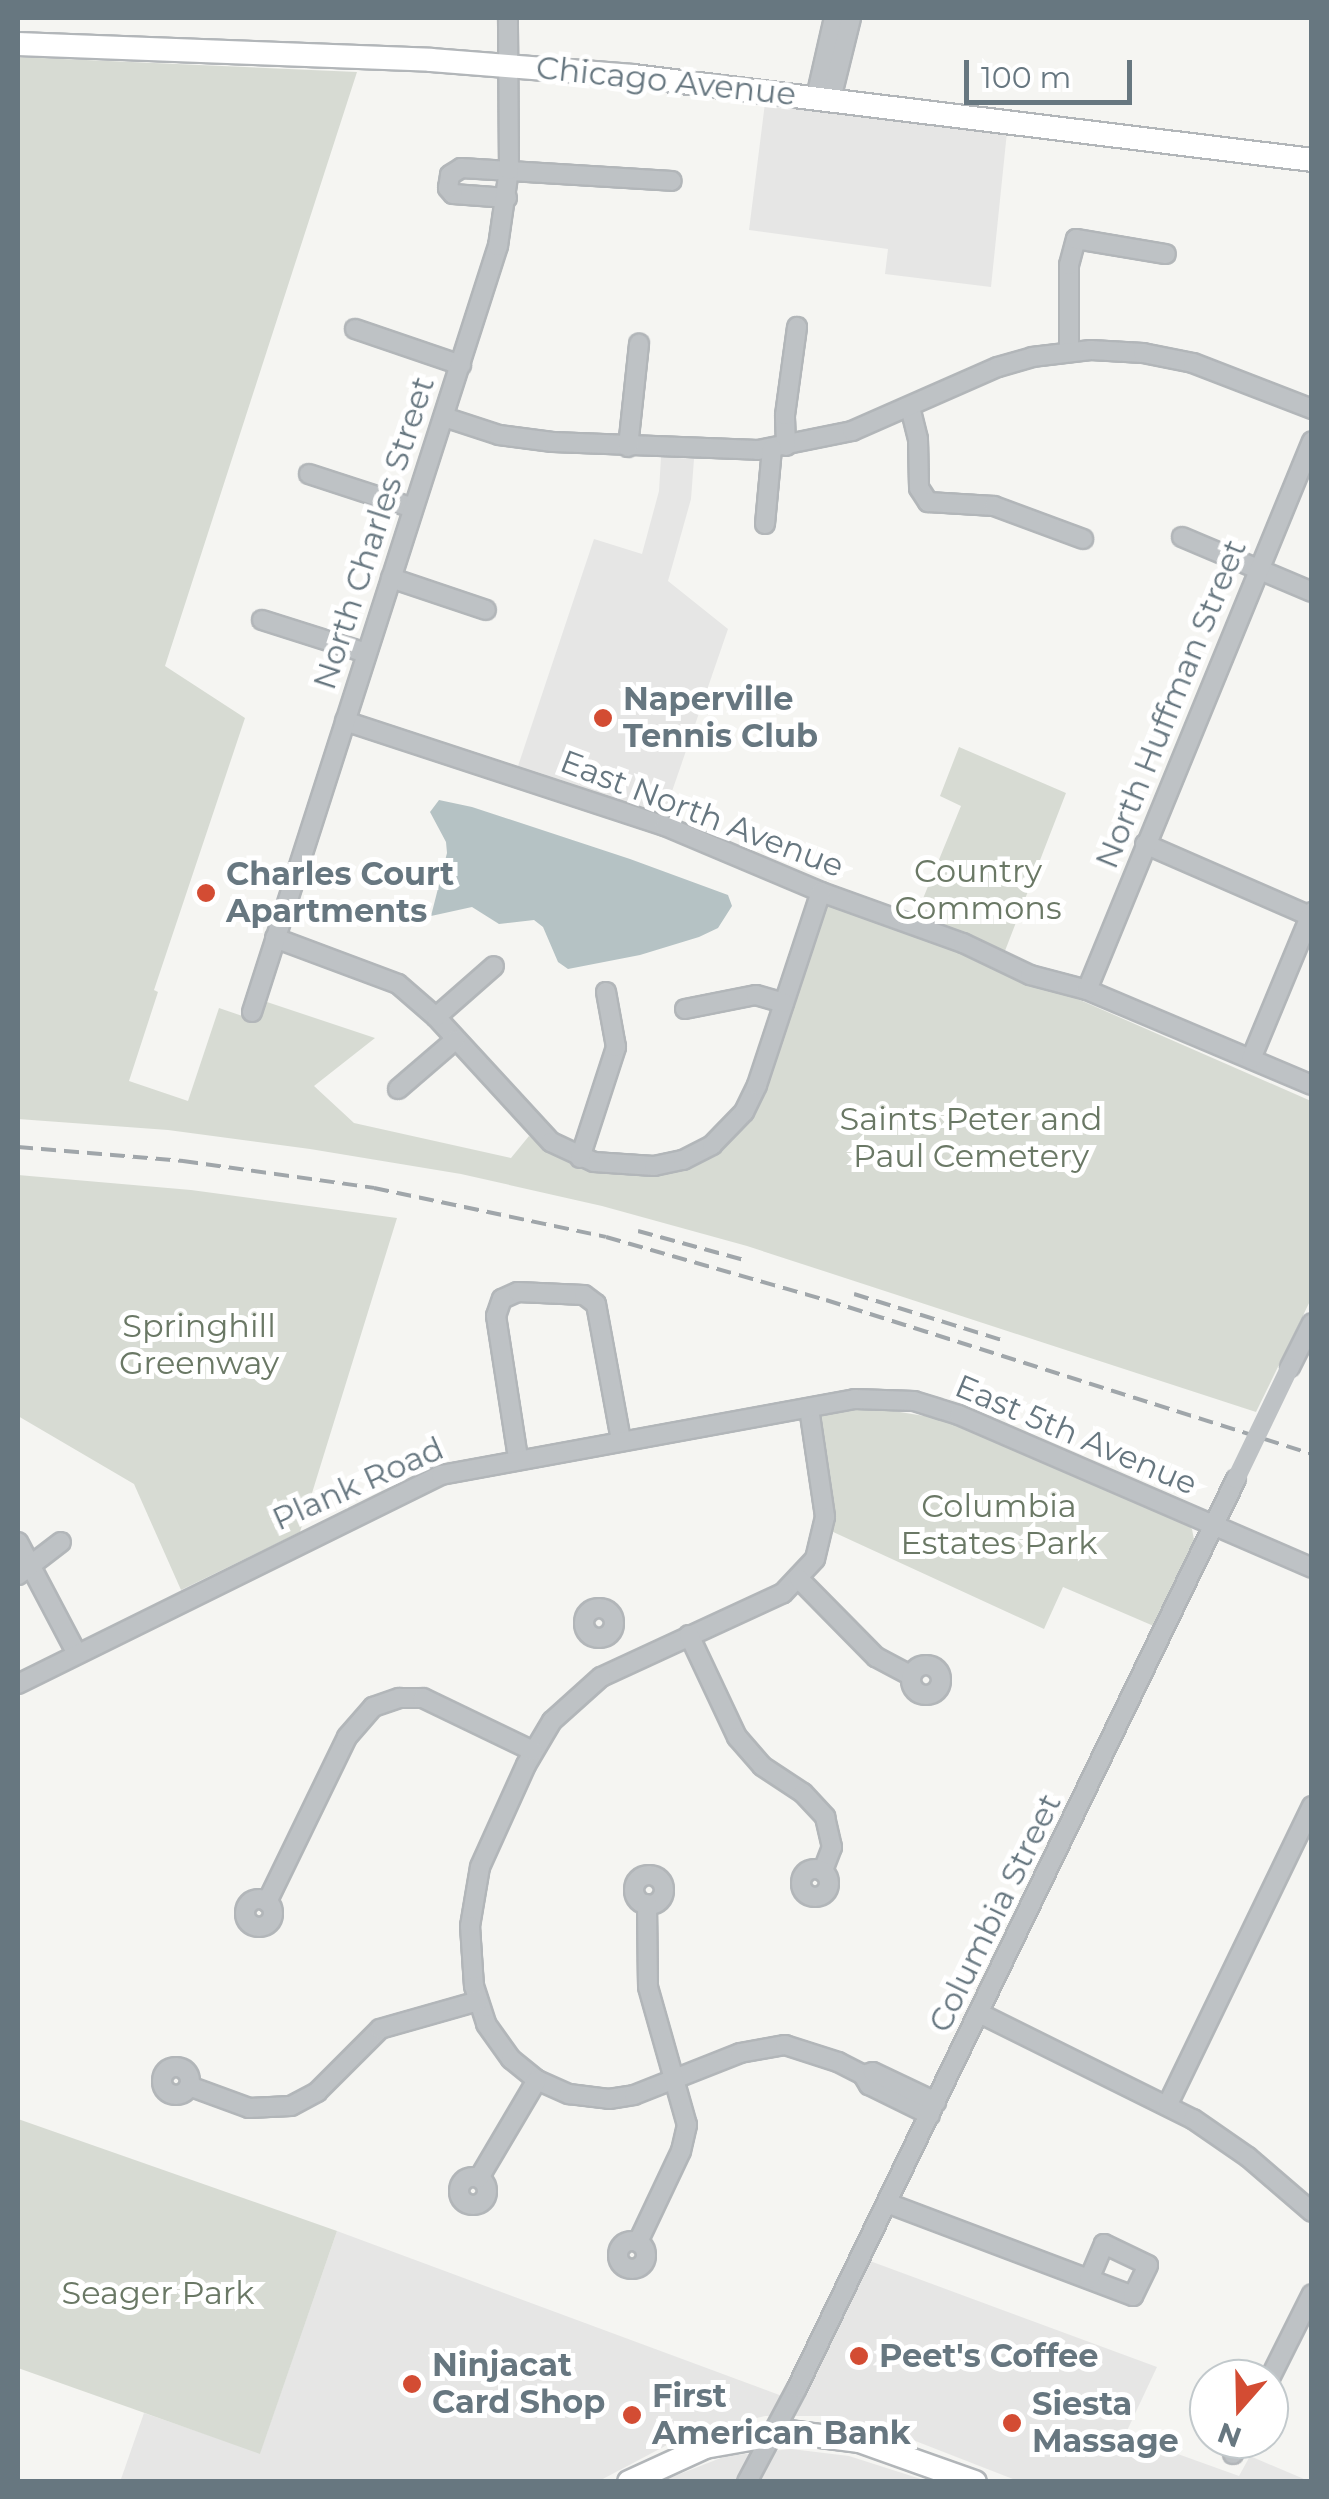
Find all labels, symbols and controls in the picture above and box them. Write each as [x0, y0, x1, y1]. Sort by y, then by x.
scale bar [969, 40, 1136, 102]
street label: Chicago Avenue [534, 48, 798, 114]
text: 100 m [981, 59, 1071, 96]
street label: North Charles Street [305, 372, 443, 694]
street label: North Huffman Street [1087, 534, 1255, 874]
place label: Naperville Tennis Club [623, 681, 818, 756]
marker: Naperville Tennis Club [592, 707, 614, 729]
street label: East North Avenue [555, 742, 849, 886]
park label: Country Commons [894, 853, 1062, 928]
place label: Charles Court Apartments [226, 856, 454, 931]
marker: Charles Court Apartments [195, 882, 217, 904]
park label: Saints Peter and Paul Cemetery [840, 1101, 1102, 1176]
park label: Springhill Greenway [119, 1308, 279, 1383]
street label: East 5th Avenue [949, 1367, 1203, 1503]
street label: Plank Road [266, 1429, 450, 1539]
park label: Columbia Estates Park [901, 1488, 1097, 1563]
street label: Columbia Street [921, 1788, 1069, 2038]
park label: Seager Park [62, 2274, 254, 2312]
place label: Peet's Coffee [879, 2337, 1098, 2375]
marker: Peet's Coffee [848, 2345, 870, 2367]
place label: Ninjacat Card Shop [432, 2347, 605, 2422]
north arrow [1189, 2359, 1289, 2459]
marker: Ninjacat Card Shop [401, 2373, 423, 2395]
place label: First American Bank [652, 2378, 911, 2453]
place label: Siesta Massage [1032, 2386, 1179, 2461]
marker: First American Bank [621, 2404, 643, 2426]
marker: Siesta Massage [1001, 2412, 1023, 2434]
text: N [1213, 2415, 1246, 2455]

